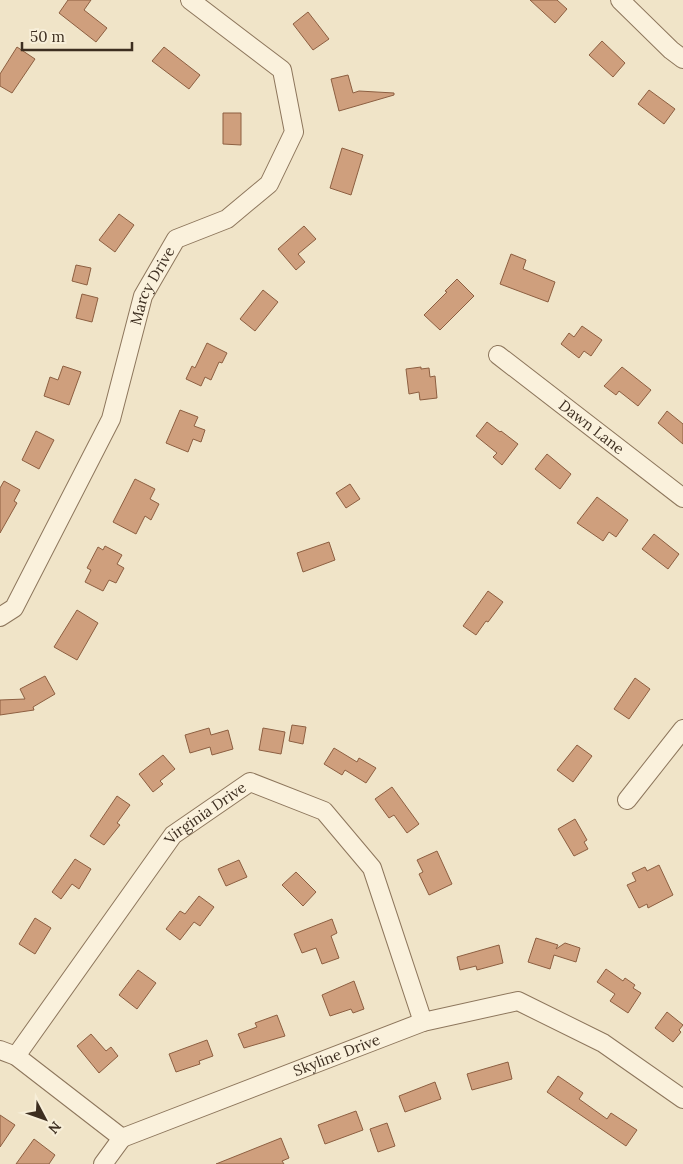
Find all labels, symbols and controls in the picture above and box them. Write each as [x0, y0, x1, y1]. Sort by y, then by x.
scale bar [22, 20, 132, 52]
text: 50 m [30, 27, 65, 46]
street label: Marcy Drive [126, 243, 179, 327]
street label: Dawn Lane [555, 395, 628, 458]
street label: Virginia Drive [159, 778, 250, 848]
street label: Skyline Drive [290, 1030, 383, 1080]
north arrow [20, 1094, 70, 1144]
text: N [44, 1118, 65, 1138]

